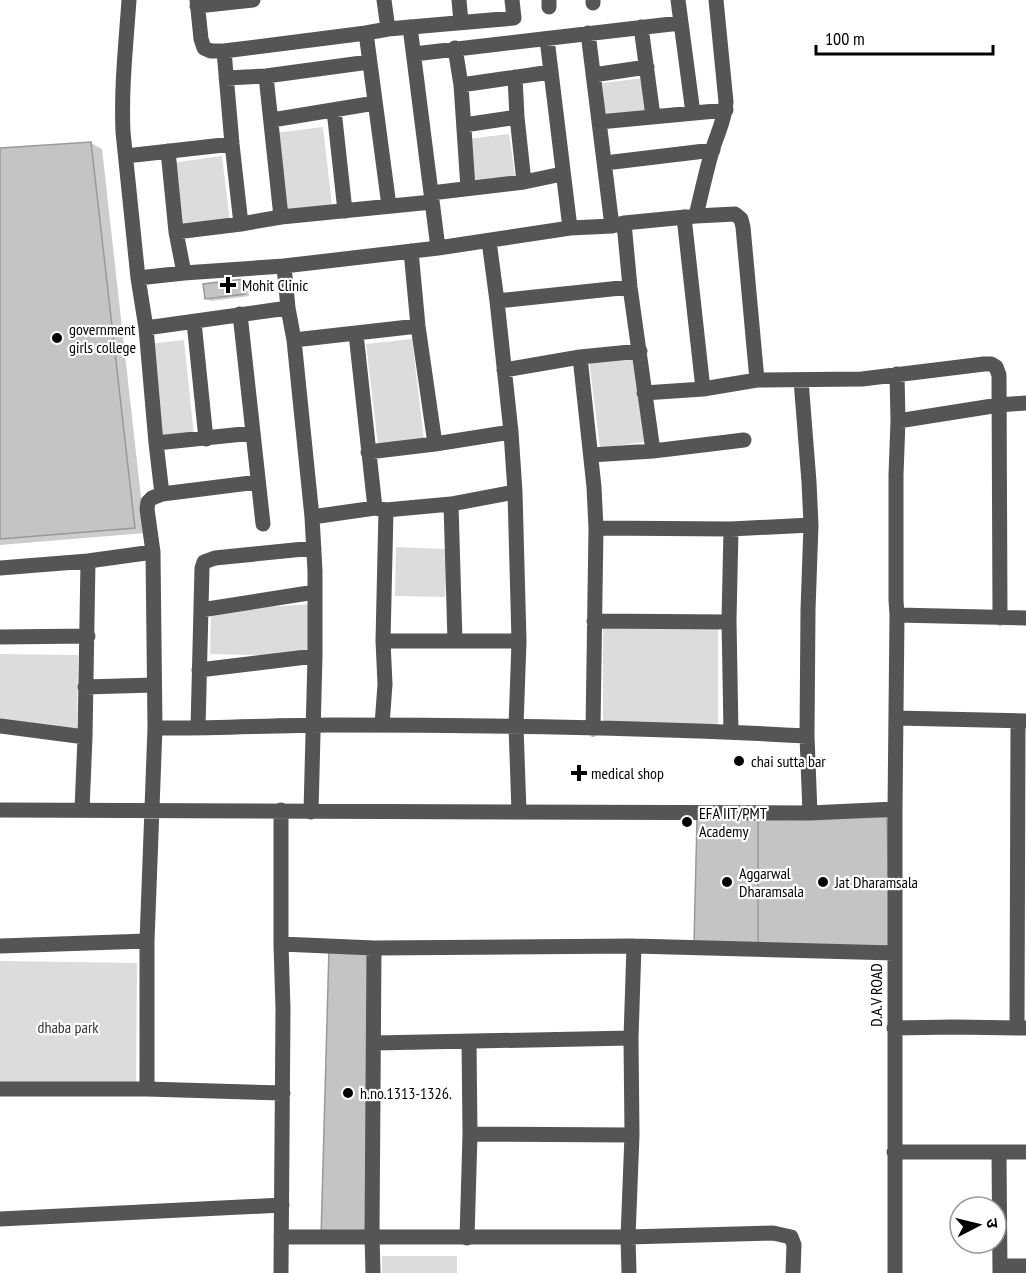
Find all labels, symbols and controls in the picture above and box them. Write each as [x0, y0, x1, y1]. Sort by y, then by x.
scale bar [816, 18, 993, 56]
text: 100 m [825, 27, 865, 50]
place label: Mohit Clinic [242, 275, 308, 295]
marker: Mohit Clinic [219, 276, 237, 294]
place label: government girls college [69, 319, 136, 357]
marker: government girls college [50, 331, 64, 345]
place label: chai sutta bar [751, 751, 826, 771]
marker: chai sutta bar [732, 754, 746, 768]
place label: medical shop [591, 763, 664, 783]
marker: medical shop [572, 766, 586, 780]
place label: EFA IIT/PMT Academy [699, 803, 767, 841]
marker: EFA IIT/PMT Academy [680, 815, 694, 829]
place label: Aggarwal Dharamsala [739, 863, 804, 901]
place label: Jat Dharamsala [834, 872, 918, 892]
marker: Aggarwal Dharamsala [720, 875, 734, 889]
marker: Jat Dharamsala [816, 875, 830, 889]
street label: D.A.V ROAD [866, 963, 886, 1027]
park label: dhaba park [37, 1017, 99, 1037]
place label: h.no.1313-1326. [360, 1083, 452, 1103]
marker: h.no.1313-1326. [341, 1086, 355, 1100]
north arrow [948, 1195, 1008, 1255]
text: उ [982, 1217, 1003, 1230]

